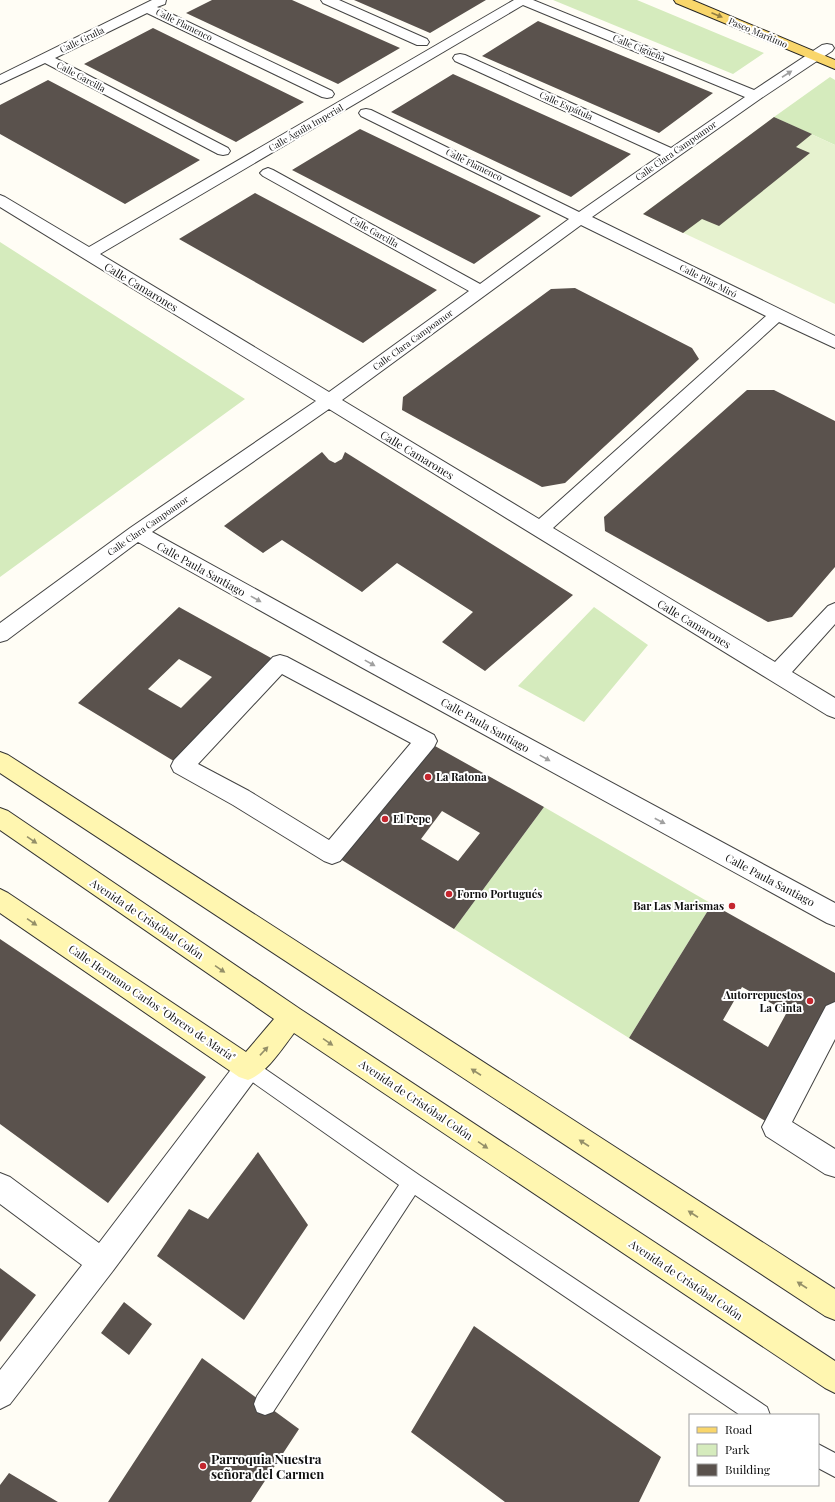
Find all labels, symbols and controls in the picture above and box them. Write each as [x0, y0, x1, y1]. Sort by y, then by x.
street label: Calle Flamenco [154, 5, 215, 43]
one-way arrow [711, 12, 723, 18]
street label: Paseo Marítimo [727, 14, 790, 50]
street label: Calle Grulla [57, 23, 106, 55]
street label: Calle Cigüeña [611, 31, 668, 63]
street label: Calle Garcilla [55, 58, 108, 94]
one-way arrow [782, 71, 793, 78]
street label: Calle Espátula [538, 88, 595, 122]
street label: Calle Águila Imperial [266, 101, 345, 153]
street label: Calle Clara Campoamor [632, 118, 718, 183]
street label: Calle Flamenco [444, 145, 505, 183]
street label: Calle Garcilla [348, 213, 401, 250]
street label: Calle Camarones [102, 259, 181, 315]
street label: Calle Pilar Miró [678, 261, 739, 300]
street label: Calle Clara Campoamor [370, 306, 455, 372]
street label: Calle Camarones [378, 427, 457, 483]
street label: Calle Clara Campoamor [104, 493, 190, 558]
street label: Calle Paula Santiago [154, 538, 248, 599]
one-way arrow [250, 596, 262, 603]
street label: Calle Camarones [655, 596, 734, 652]
one-way arrow [364, 659, 376, 666]
street label: Calle Paula Santiago [438, 694, 532, 755]
one-way arrow [540, 755, 551, 762]
place label: La Ratona [436, 769, 487, 784]
marker: La Ratona [423, 772, 433, 782]
place label: El Pepe [393, 811, 431, 826]
marker: El Pepe [380, 814, 390, 824]
one-way arrow [654, 817, 665, 824]
one-way arrow [26, 837, 38, 844]
street label: Calle Paula Santiago [723, 850, 818, 909]
street label: Avenida de Cristóbal Colón [87, 874, 207, 962]
place label: Forno Portugués [457, 886, 542, 901]
marker: Forno Portugués [444, 889, 454, 899]
place label: Bar Las Marismas [633, 898, 724, 913]
marker: Bar Las Marismas [727, 901, 737, 911]
one-way arrow [27, 918, 37, 926]
street label: Calle Hermano Carlos "Obrero de María" [66, 941, 239, 1064]
one-way arrow [215, 965, 226, 973]
place label: Autorrepuestos La Cinta [723, 987, 802, 1015]
marker: Autorrepuestos La Cinta [805, 996, 815, 1006]
one-way arrow [323, 1038, 333, 1046]
one-way arrow [259, 1046, 269, 1056]
street label: Avenida de Cristóbal Colón [356, 1055, 476, 1143]
one-way arrow [470, 1068, 481, 1076]
one-way arrow [579, 1139, 590, 1147]
one-way arrow [478, 1141, 488, 1149]
one-way arrow [688, 1210, 699, 1218]
street label: Avenida de Cristóbal Colón [626, 1235, 746, 1323]
one-way arrow [797, 1281, 807, 1289]
legend [689, 1414, 819, 1486]
text: Road [725, 1421, 752, 1437]
text: Park [725, 1441, 750, 1457]
place label: Parroquia Nuestra señora del Carmen [211, 1450, 324, 1482]
marker: Parroquia Nuestra señora del Carmen [198, 1461, 208, 1471]
text: Building [725, 1461, 771, 1477]

